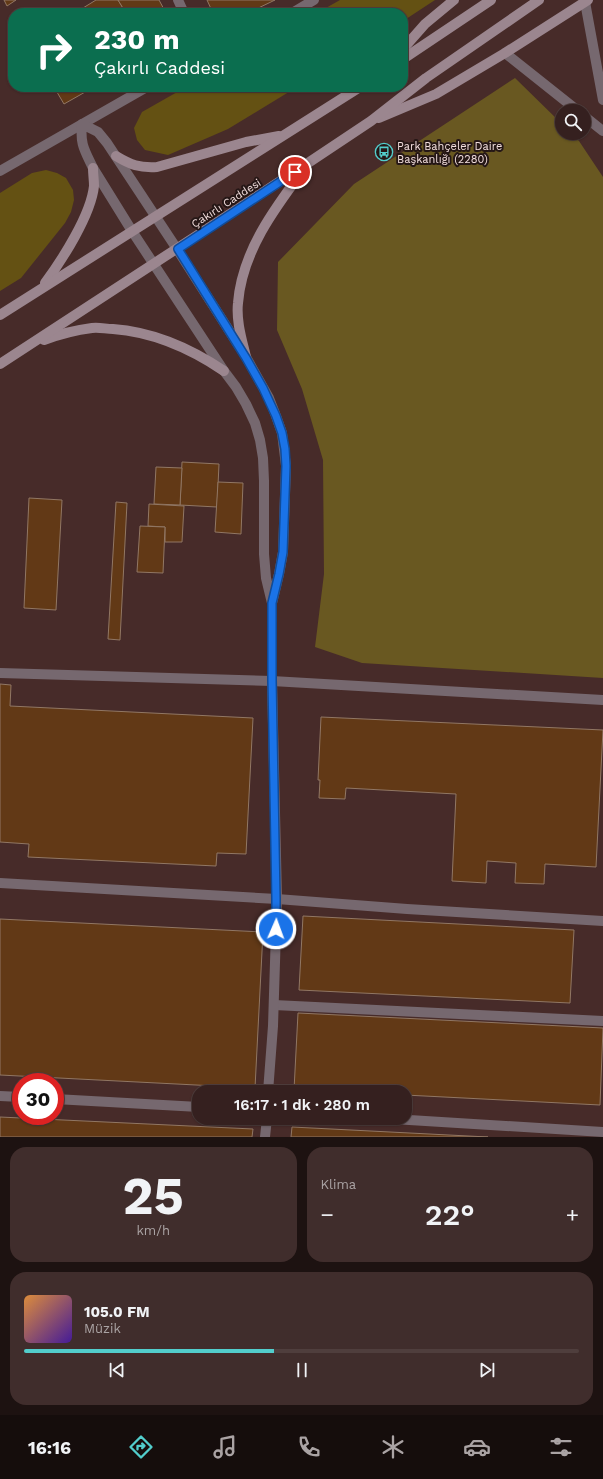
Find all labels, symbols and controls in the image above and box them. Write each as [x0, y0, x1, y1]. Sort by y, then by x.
text: 230 m [94, 23, 180, 56]
icon: right [28, 24, 80, 76]
text: Çakırlı Caddesi [94, 57, 225, 78]
map controls [555, 104, 591, 140]
button: search [555, 104, 591, 140]
place label: Park Bahçeler Dai̇re Başkanlığı (2280) [397, 140, 502, 166]
bus stop icon: Park Bahçeler Dai̇re Başkanlığı (2280) [374, 142, 394, 162]
pin [278, 155, 312, 189]
icon: arrive [284, 161, 306, 183]
street label: Çakırlı Caddesi [189, 176, 263, 231]
position arrow [255, 908, 297, 950]
speed limit sign: 30 [12, 1073, 64, 1125]
text: 16:17 · 1 dk · 280 m [234, 1096, 370, 1114]
text: 25 [123, 1166, 184, 1227]
text: Klima [321, 1177, 356, 1192]
text: 22° [425, 1197, 475, 1232]
text: − [321, 1202, 334, 1227]
text: + [566, 1202, 579, 1227]
text: km/h [137, 1223, 170, 1238]
text: 105.0 FM [84, 1303, 150, 1321]
text: Müzik [84, 1321, 121, 1336]
icon: previous [106, 1359, 128, 1381]
icon: pause [291, 1359, 313, 1381]
icon: next [476, 1359, 498, 1381]
icon: directions [127, 1433, 155, 1461]
icon: music [211, 1433, 239, 1461]
icon: phone [295, 1433, 323, 1461]
icon: climate [379, 1433, 407, 1461]
icon: car [463, 1433, 491, 1461]
icon: filters [547, 1433, 575, 1461]
text: 16:16 [28, 1437, 71, 1458]

